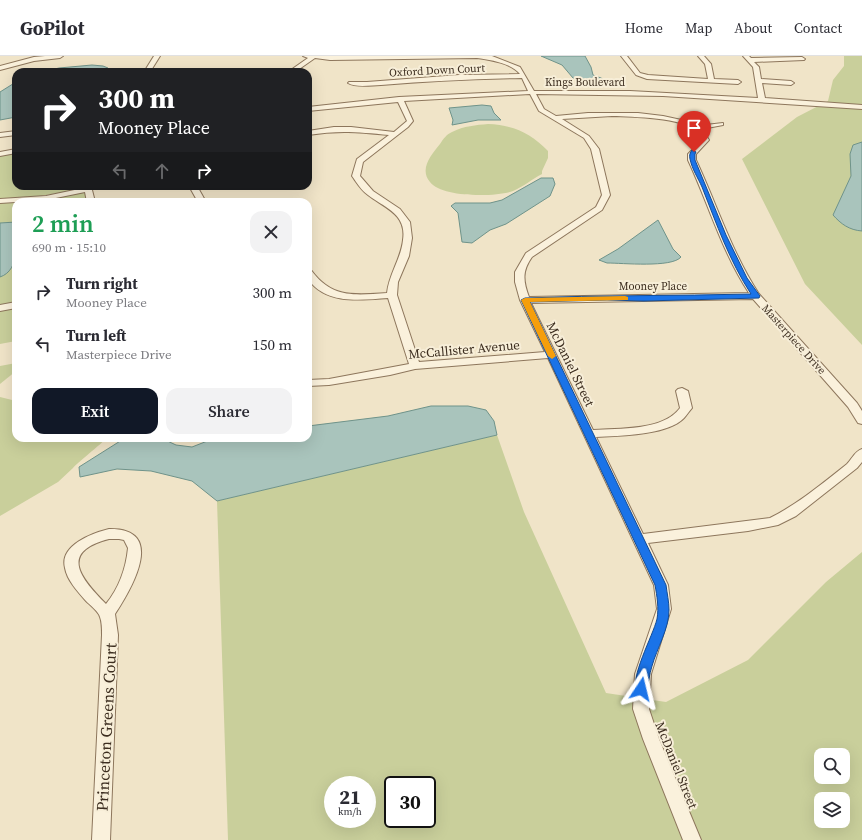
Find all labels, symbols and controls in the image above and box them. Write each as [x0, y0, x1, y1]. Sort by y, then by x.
text: GoPilot [20, 15, 85, 41]
text: Home [625, 18, 663, 38]
text: Map [685, 18, 712, 38]
text: About [734, 18, 772, 38]
text: Contact [794, 18, 842, 38]
street label: Oxford Down Court [389, 60, 486, 80]
street label: Kings Boulevard [545, 75, 626, 90]
text: 300 m [98, 79, 175, 117]
icon: right [32, 84, 84, 136]
pin [677, 111, 711, 152]
text: Mooney Place [98, 115, 210, 140]
icon: arrive [683, 117, 705, 139]
icon: left [109, 160, 131, 182]
icon: ahead [151, 160, 173, 182]
icon: right [193, 160, 215, 182]
text: 2 min [32, 207, 94, 240]
button: close [250, 211, 292, 253]
text: 690 m · 15:10 [32, 239, 106, 256]
text: Turn right [66, 273, 138, 294]
street label: Mooney Place [619, 279, 688, 294]
icon: right [32, 281, 54, 303]
text: 300 m [252, 282, 292, 303]
text: Mooney Place [66, 294, 147, 311]
street label: Masterpiece Drive [758, 301, 829, 378]
street label: McDaniel Street [543, 319, 599, 410]
text: Turn left [66, 325, 126, 346]
icon: left [32, 333, 54, 355]
text: 150 m [252, 334, 292, 355]
street label: McCallister Avenue [408, 336, 521, 363]
text: Masterpiece Drive [66, 346, 172, 363]
button: Exit [32, 388, 158, 434]
button: Share [166, 388, 292, 434]
street label: Princeton Greens Court [91, 642, 121, 812]
position arrow [620, 668, 662, 710]
street label: McDaniel Street [651, 719, 702, 812]
map controls [814, 748, 850, 828]
button: search [814, 748, 850, 784]
speed limit sign: 30 [384, 776, 436, 828]
text: 21 [339, 783, 361, 811]
button: layers [814, 792, 850, 828]
text: km/h [338, 805, 362, 818]

